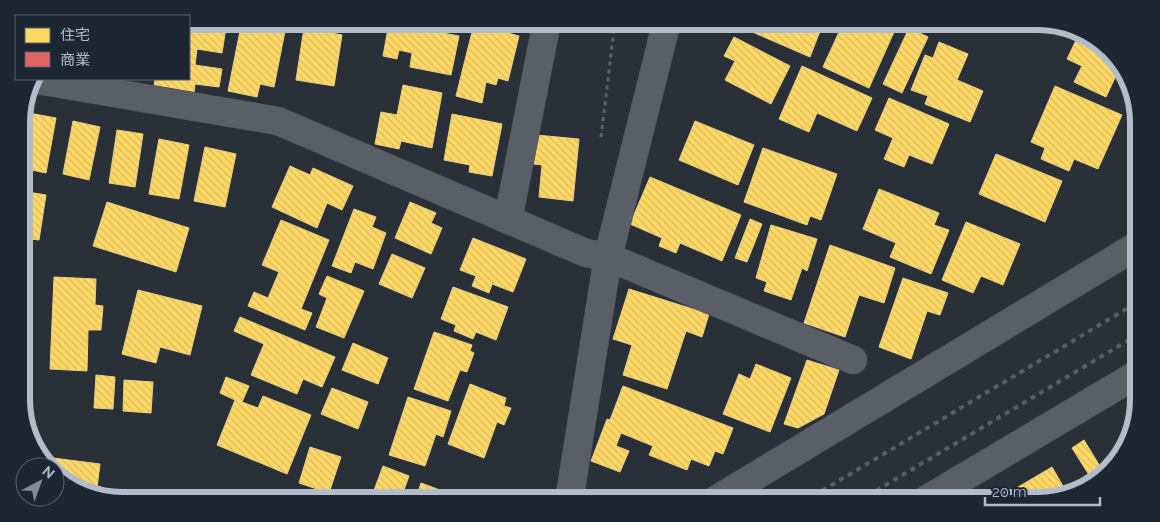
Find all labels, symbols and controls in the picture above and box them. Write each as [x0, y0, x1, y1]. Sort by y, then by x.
legend [15, 15, 190, 80]
text: 住宅 [60, 26, 90, 44]
text: 商業 [60, 51, 90, 69]
north arrow [15, 457, 65, 507]
text: N [39, 463, 58, 482]
scale bar [985, 474, 1100, 506]
text: 20 m [992, 483, 1027, 501]

